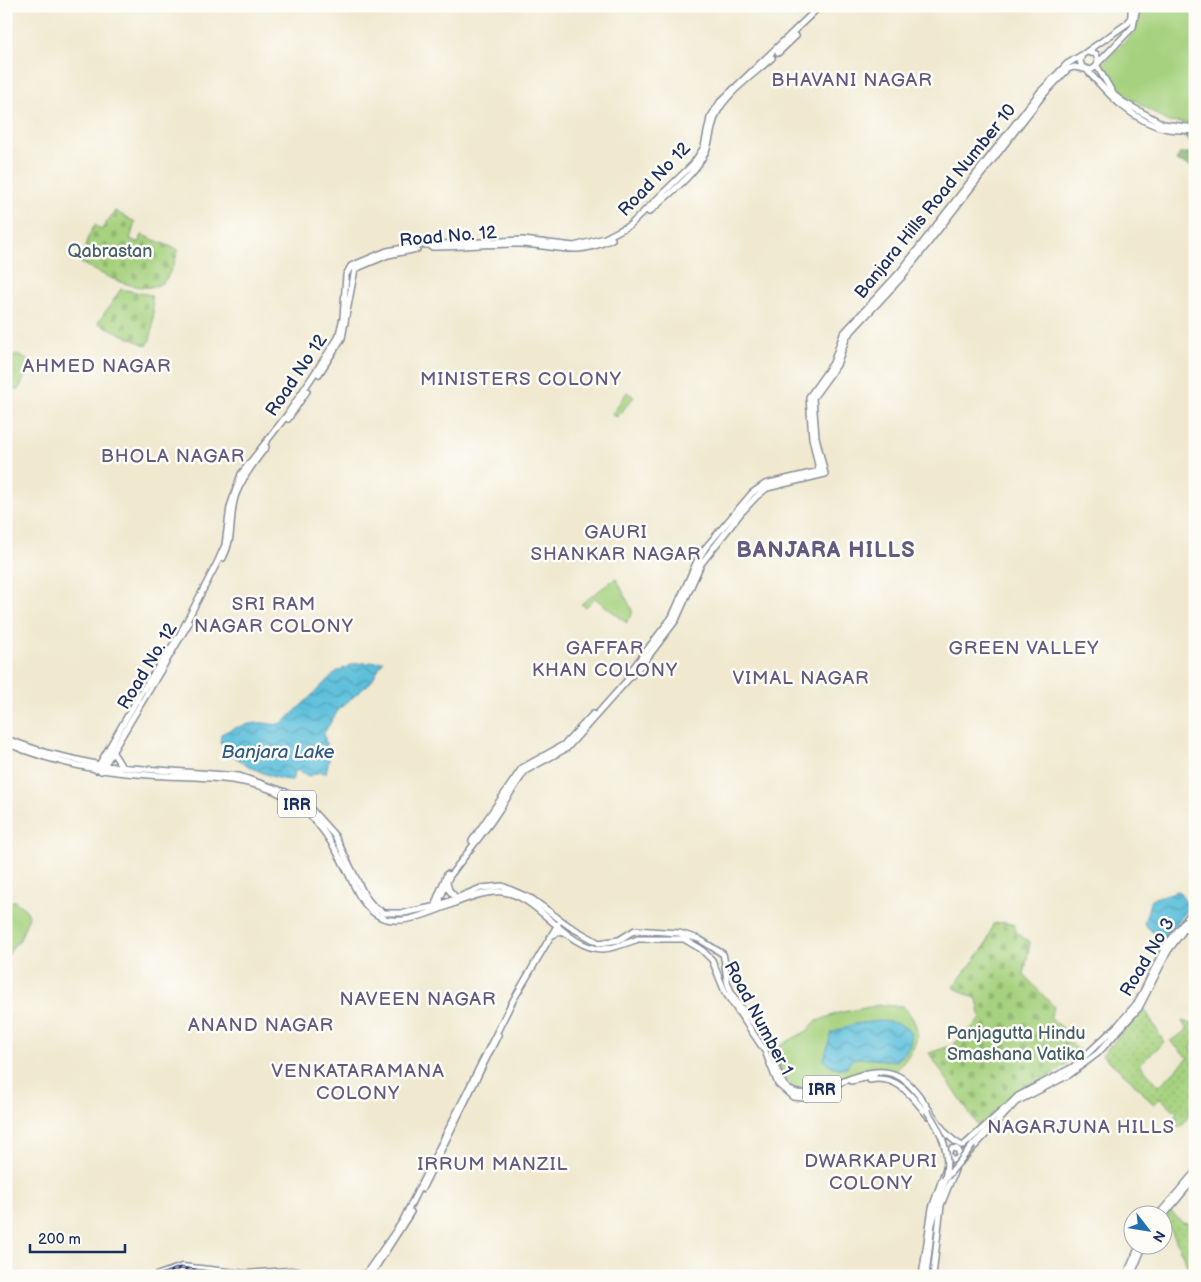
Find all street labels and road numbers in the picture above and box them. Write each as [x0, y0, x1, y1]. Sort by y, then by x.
street label: Banjara Hills Road Number 10 [850, 100, 1020, 303]
street label: Road No 12 [614, 138, 695, 221]
street label: Road No. 12 [399, 222, 498, 251]
street label: Road No 12 [261, 330, 332, 420]
street label: Road No. 12 [113, 619, 182, 713]
road number: IRR [278, 791, 316, 818]
street label: Road No 3 [1116, 914, 1179, 1000]
street label: Road Number 1 [720, 958, 797, 1079]
road number: IRR [803, 1076, 841, 1102]

